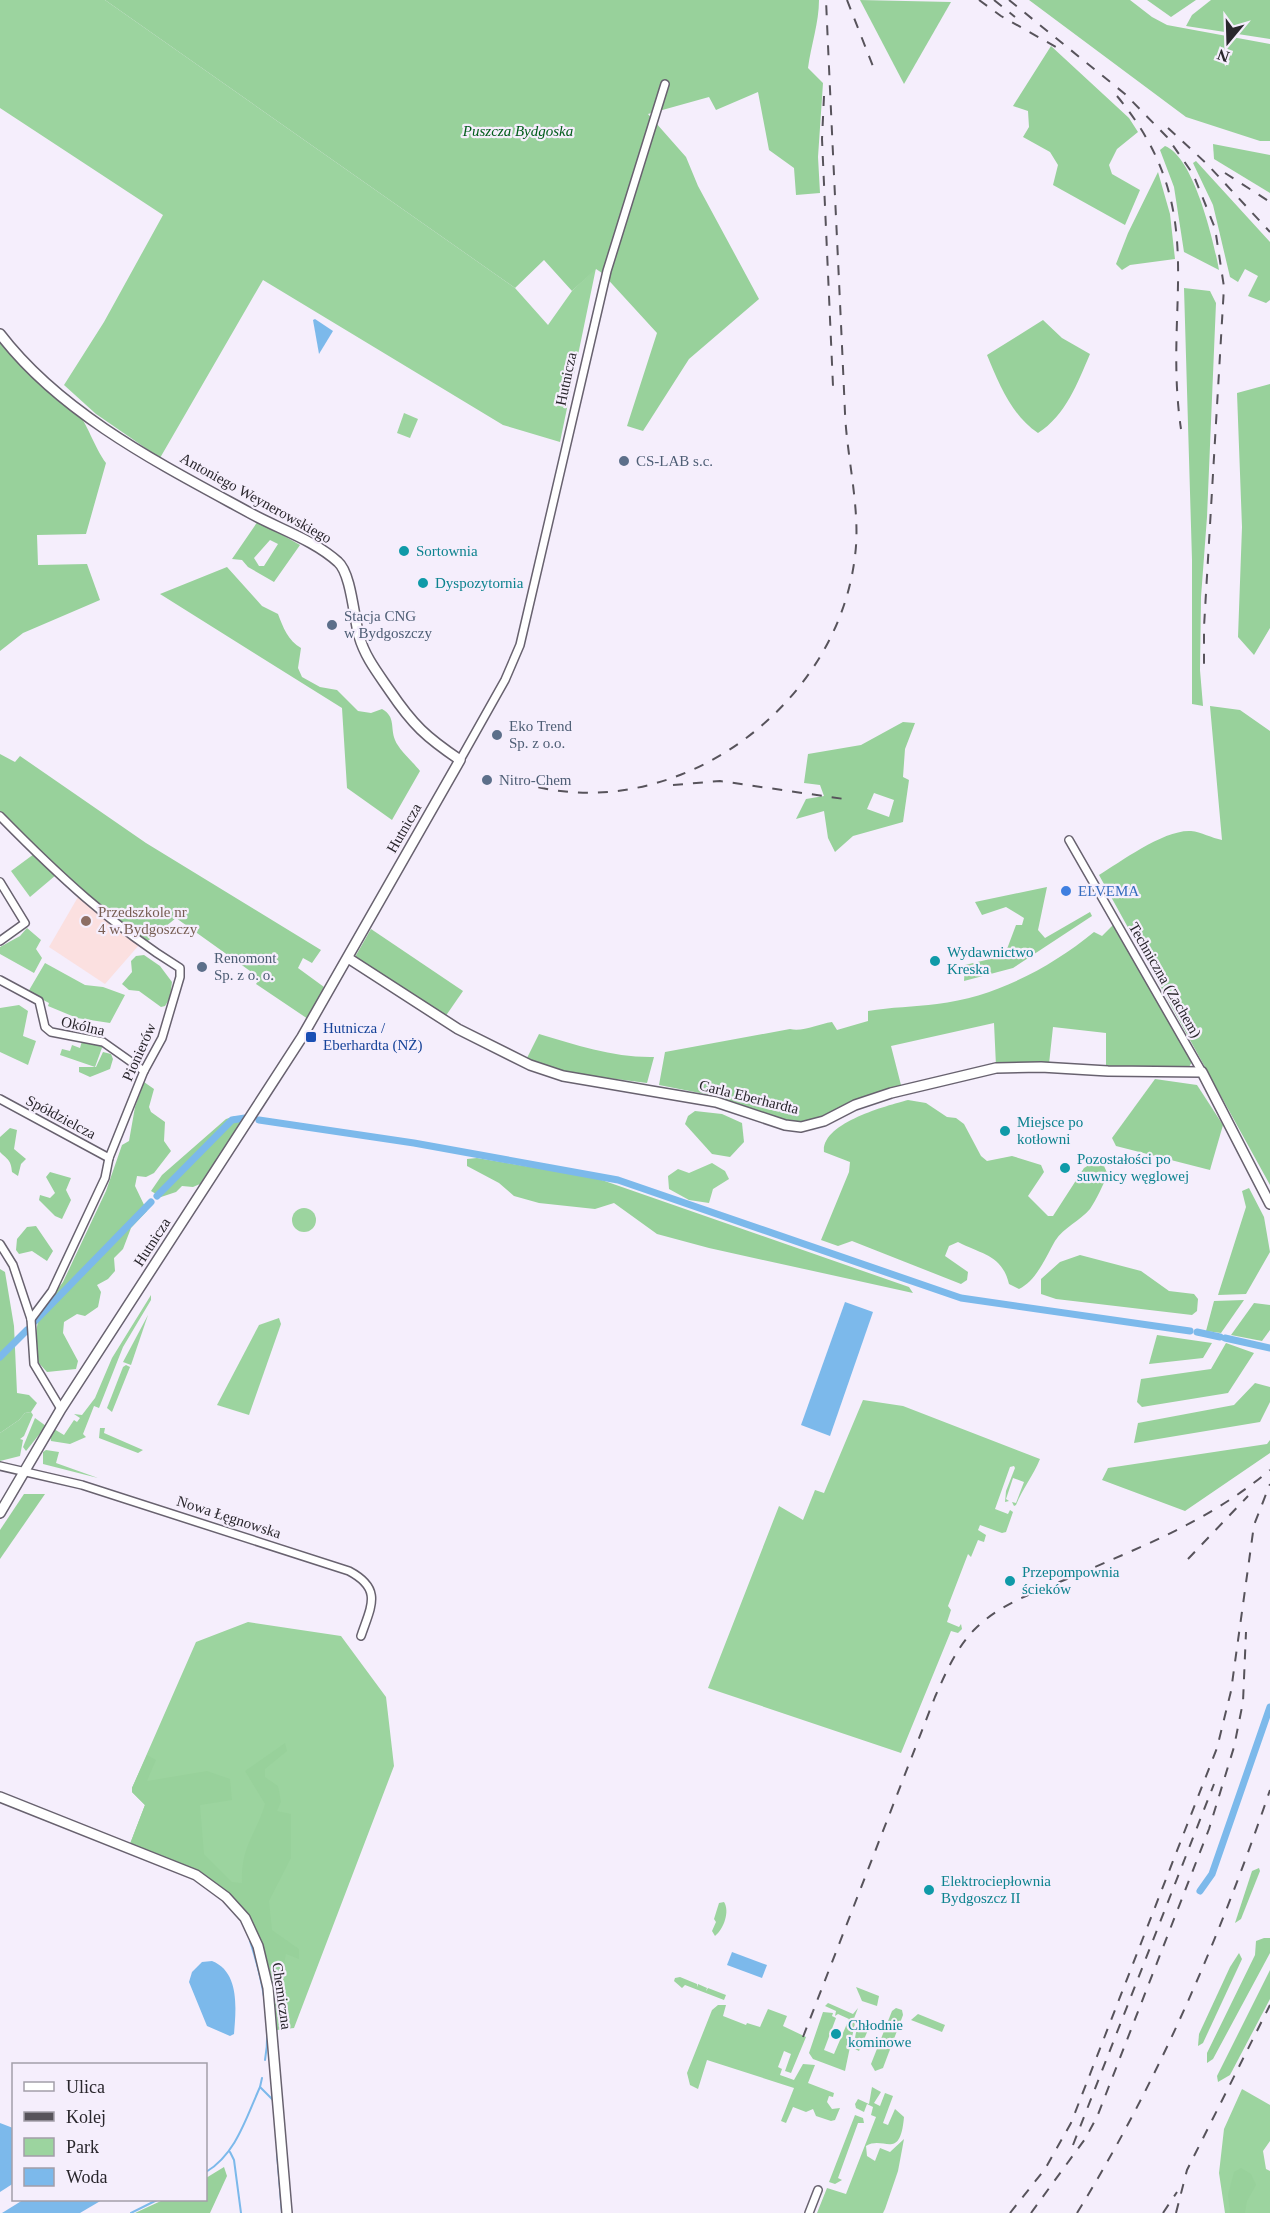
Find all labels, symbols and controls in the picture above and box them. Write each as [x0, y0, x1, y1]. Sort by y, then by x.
north arrow [1198, 12, 1258, 72]
text: N [1215, 46, 1232, 66]
park label: Puszcza Bydgoska [462, 123, 573, 139]
street label: Hutnicza [553, 351, 580, 407]
street label: Antoniego Weynerowskiego [178, 450, 334, 546]
place label: CS-LAB s.c. [636, 453, 713, 469]
marker: CS-LAB s.c. [617, 454, 631, 468]
place label: Sortownia [416, 543, 478, 559]
marker: Sortownia [397, 544, 411, 558]
place label: Dyspozytornia [435, 575, 524, 591]
marker: Dyspozytornia [416, 576, 430, 590]
place label: Stacja CNG w Bydgoszczy [344, 608, 432, 641]
marker: Stacja CNG w Bydgoszczy [325, 618, 339, 632]
place label: Eko Trend Sp. z o.o. [509, 718, 572, 751]
marker: Eko Trend Sp. z o.o. [490, 728, 504, 742]
place label: Nitro-Chem [499, 772, 572, 788]
marker: Nitro-Chem [480, 773, 494, 787]
street label: Hutnicza [384, 800, 425, 855]
place label: ELVEMA [1078, 883, 1139, 899]
marker: ELVEMA [1059, 884, 1073, 898]
place label: Przedszkole nr 4 w Bydgoszczy [98, 904, 198, 937]
marker: Przedszkole nr 4 w Bydgoszczy [79, 914, 93, 928]
street label: Techniczna (Zachem) [1125, 920, 1204, 1041]
place label: Wydawnictwo Kreska [947, 944, 1034, 977]
place label: Renomont Sp. z o. o. [214, 950, 277, 983]
marker: Wydawnictwo Kreska [928, 954, 942, 968]
marker: Renomont Sp. z o. o. [195, 960, 209, 974]
street label: Okólna [60, 1013, 107, 1039]
street label: Pionierów [119, 1020, 159, 1083]
place label: Hutnicza / Eberhardta (NŻ) [323, 1020, 423, 1054]
marker: Hutnicza / Eberhardta (NŻ) [304, 1030, 318, 1044]
street label: Carla Eberhardta [698, 1077, 801, 1117]
street label: Spółdzielcza [23, 1092, 99, 1142]
place label: Miejsce po kotłowni [1017, 1114, 1083, 1147]
marker: Miejsce po kotłowni [998, 1124, 1012, 1138]
place label: Pozostałości po suwnicy węglowej [1077, 1151, 1189, 1184]
marker: Pozostałości po suwnicy węglowej [1058, 1161, 1072, 1175]
street label: Hutnicza [131, 1215, 174, 1269]
street label: Nowa Łęgnowska [175, 1493, 283, 1542]
place label: Przepompownia ścieków [1022, 1564, 1120, 1597]
marker: Przepompownia ścieków [1003, 1574, 1017, 1588]
place label: Elektrociepłownia Bydgoszcz II [941, 1873, 1051, 1906]
marker: Elektrociepłownia Bydgoszcz II [922, 1883, 936, 1897]
street label: Chemiczna [269, 1961, 295, 2031]
place label: Chłodnie kominowe [848, 2017, 912, 2050]
marker: Chłodnie kominowe [829, 2027, 843, 2041]
legend [12, 2063, 207, 2201]
text: Ulica [66, 2077, 105, 2097]
text: Kolej [66, 2107, 106, 2127]
text: Park [66, 2137, 99, 2157]
text: Woda [66, 2167, 108, 2187]

